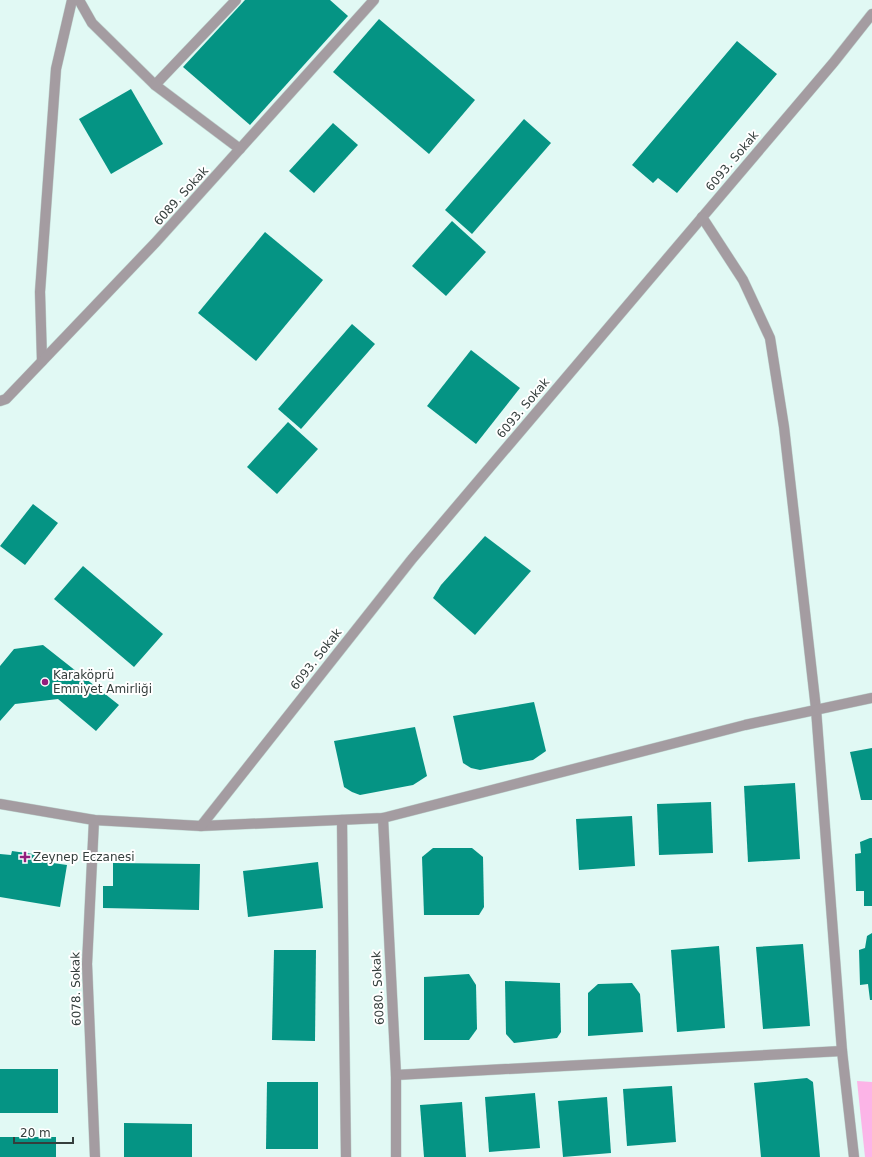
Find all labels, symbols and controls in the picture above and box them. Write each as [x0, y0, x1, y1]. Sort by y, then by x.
street label: 6093. Sokak [703, 128, 761, 194]
street label: 6089. Sokak [151, 164, 211, 228]
street label: 6093. Sokak [494, 375, 552, 441]
street label: 6093. Sokak [288, 625, 344, 693]
place label: Karaköprü Emniyet Amirliği [53, 668, 152, 696]
marker: Karaköprü Emniyet Amirliği [40, 677, 50, 687]
place label: Zeynep Eczanesi [33, 850, 135, 864]
marker: Zeynep Eczanesi [20, 852, 30, 862]
street label: 6080. Sokak [369, 951, 387, 1025]
street label: 6078. Sokak [68, 952, 84, 1026]
scale bar [14, 1119, 73, 1145]
text: 20 m [20, 1126, 51, 1140]

